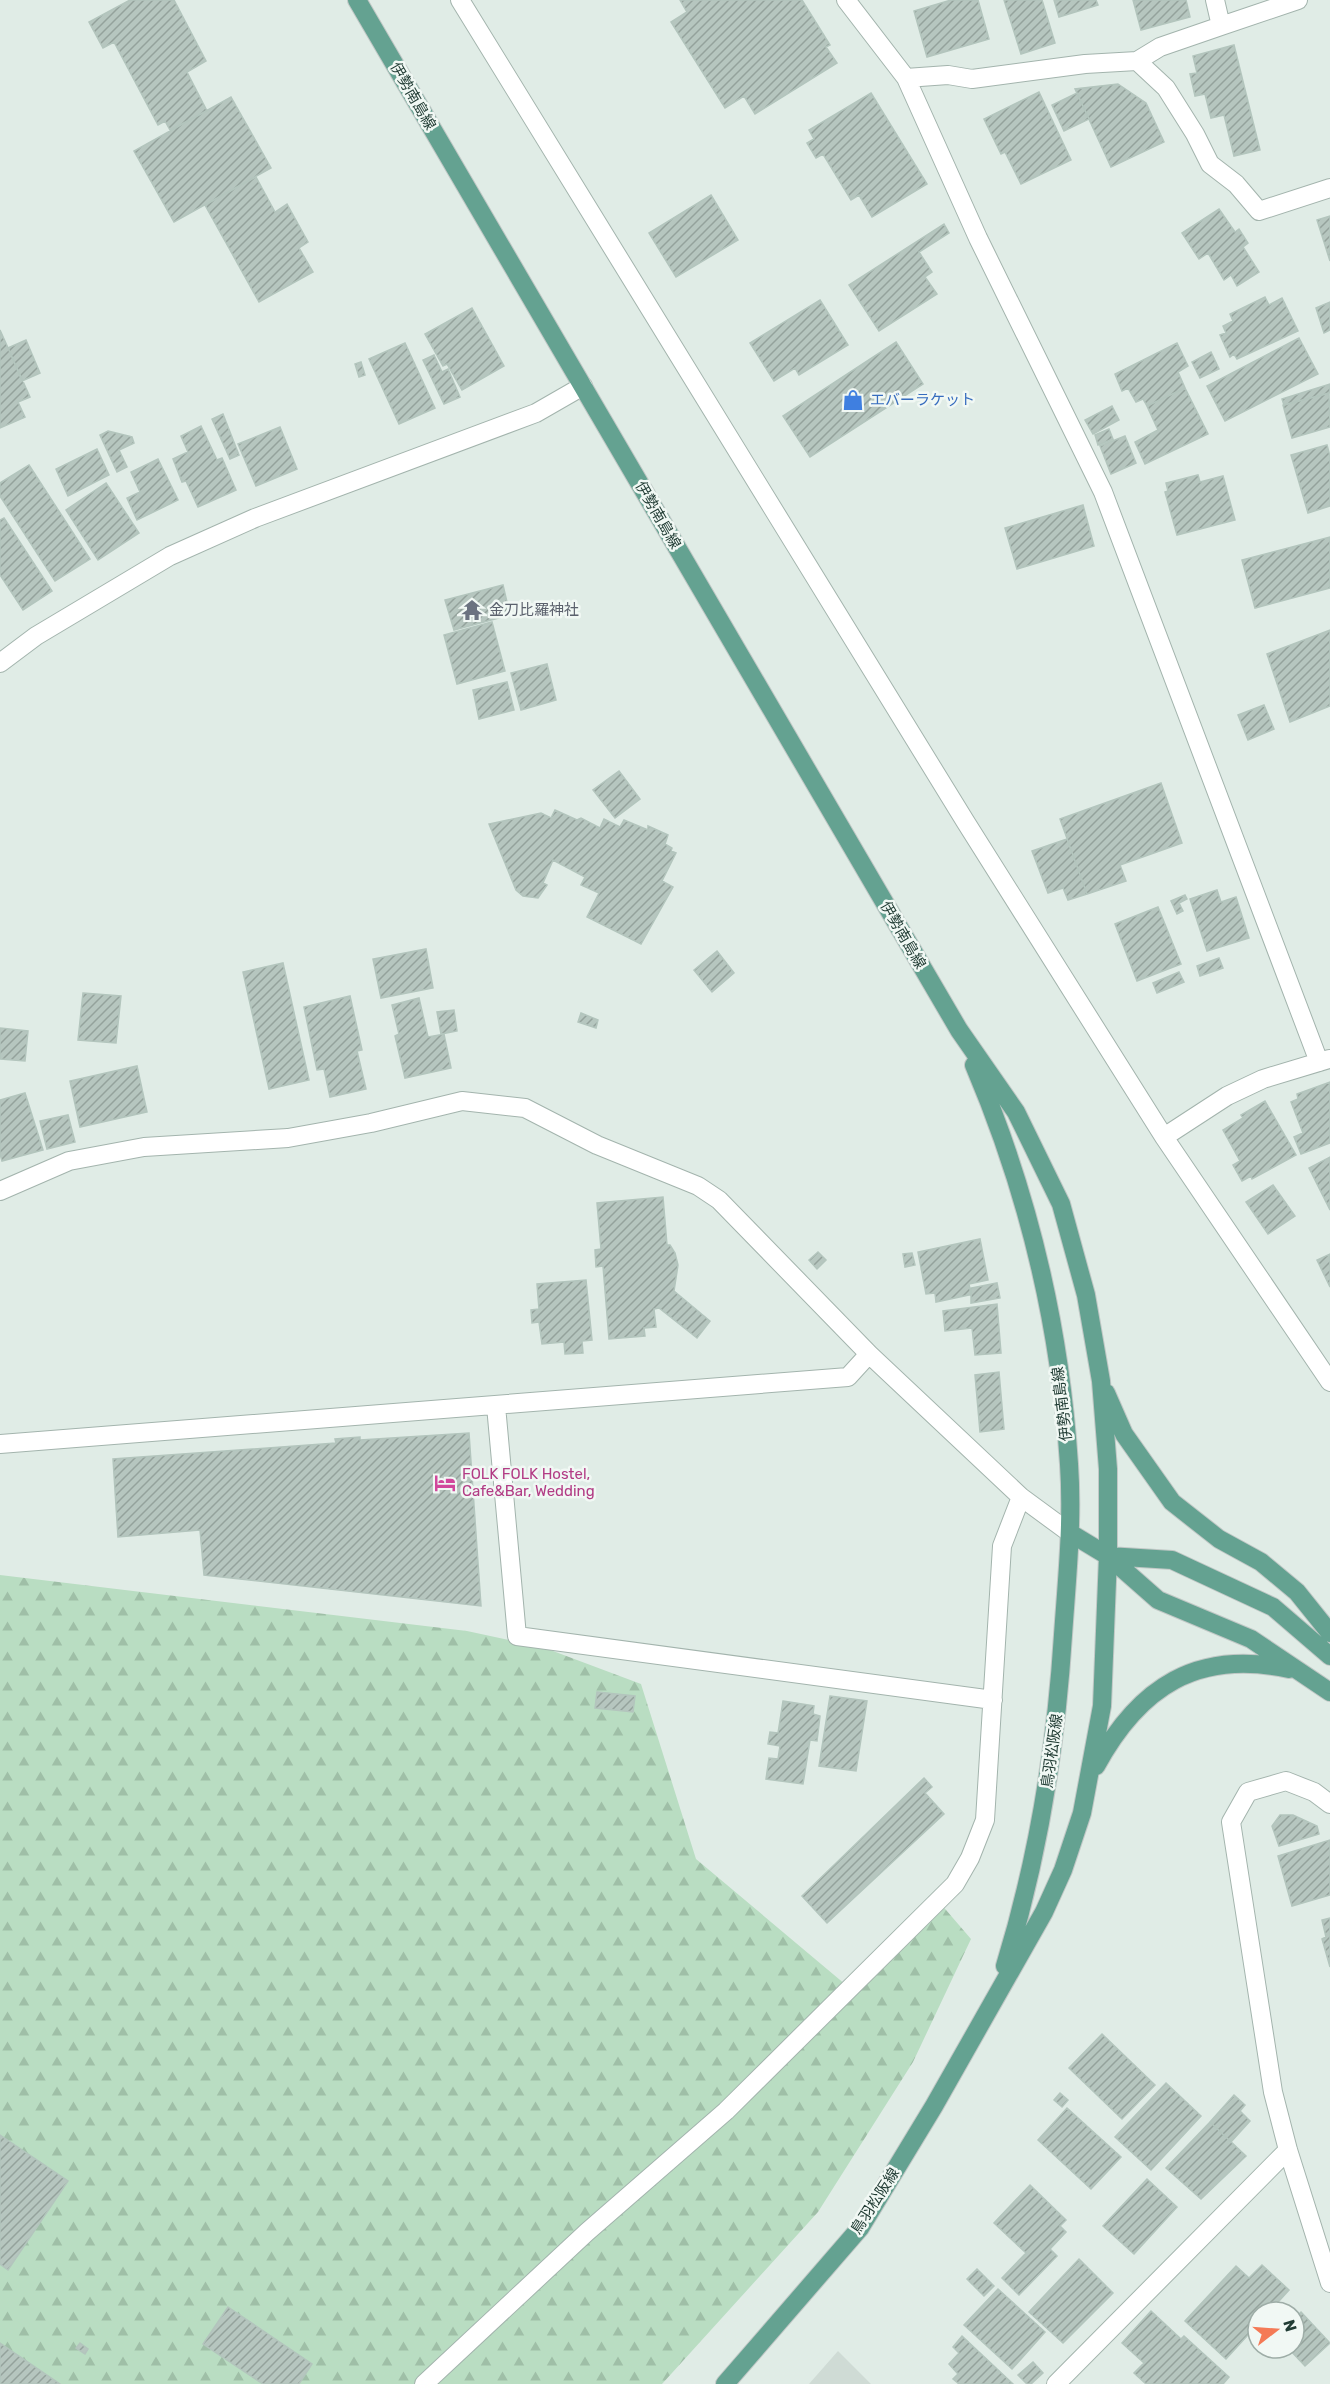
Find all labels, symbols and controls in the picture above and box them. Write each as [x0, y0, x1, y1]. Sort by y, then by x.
street label: 伊勢南島線 [386, 59, 440, 133]
shop icon: エバーラケット [841, 388, 865, 412]
place label: エバーラケット [870, 391, 975, 409]
street label: 伊勢南島線 [631, 478, 685, 552]
temple icon: 金刀比羅神社 [460, 598, 484, 622]
place label: 金刀比羅神社 [489, 601, 579, 619]
street label: 伊勢南島線 [876, 898, 930, 972]
street label: 伊勢南島線 [1048, 1366, 1076, 1442]
place label: FOLK FOLK Hostel, Cafe&Bar, Wedding [462, 1465, 595, 1500]
hotel icon: FOLK FOLK Hostel, Cafe&Bar, Wedding [433, 1471, 457, 1495]
street label: 鳥羽松阪線 [1038, 1713, 1066, 1789]
street label: 鳥羽松阪線 [847, 2165, 903, 2237]
north arrow [1246, 2300, 1306, 2360]
text: N [1279, 2317, 1301, 2334]

